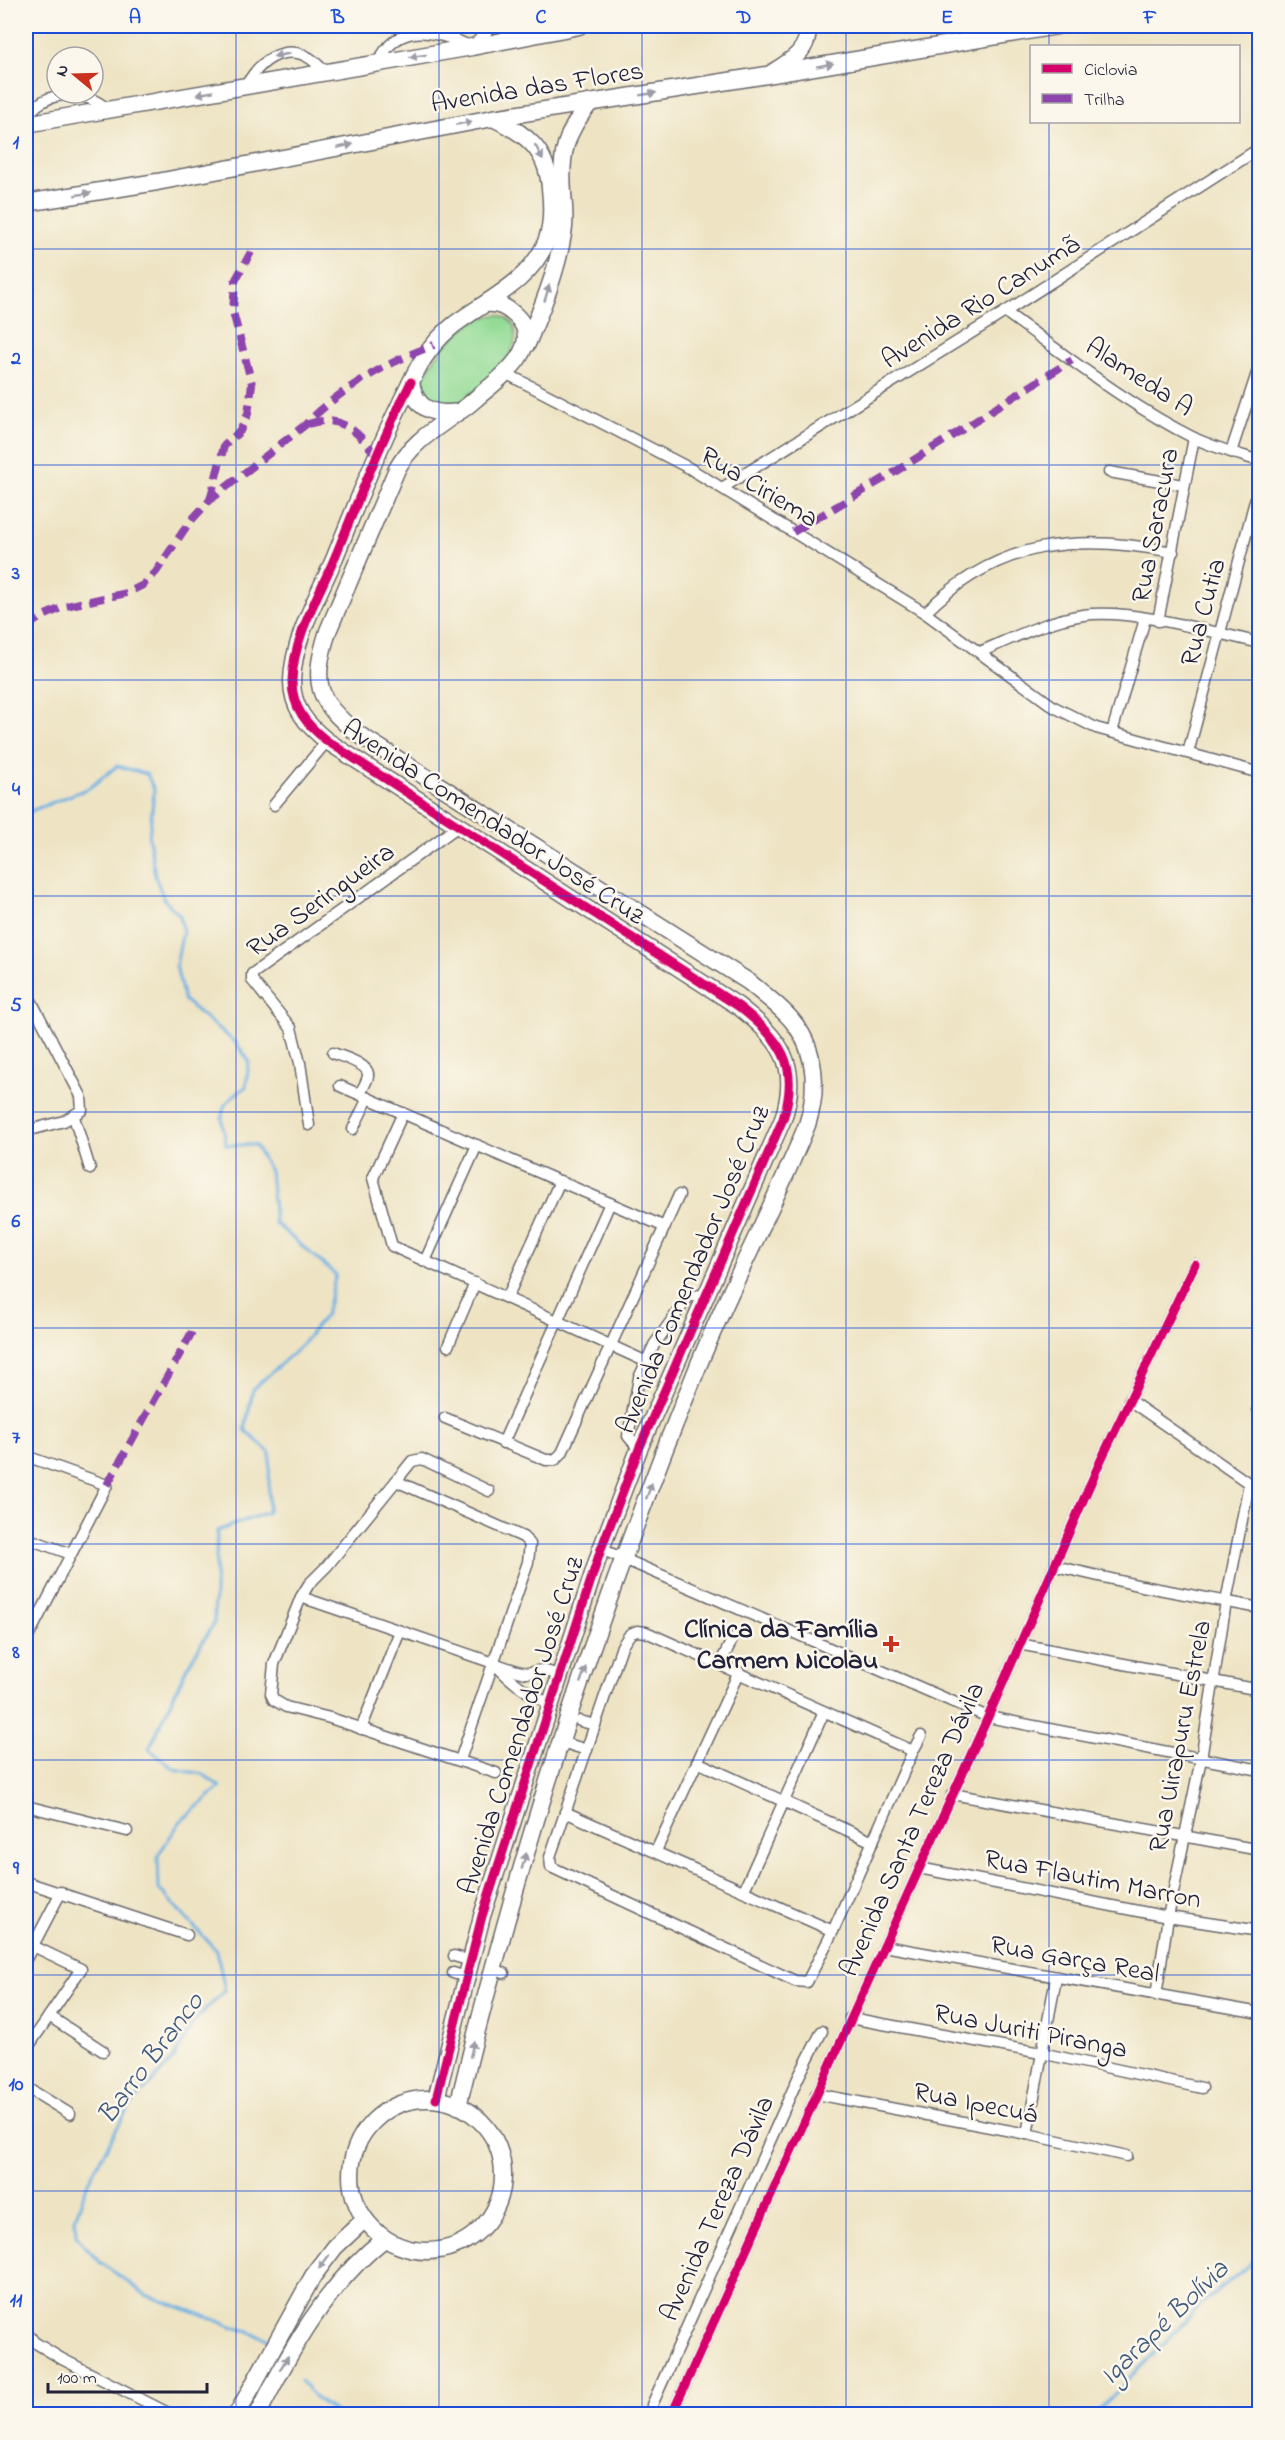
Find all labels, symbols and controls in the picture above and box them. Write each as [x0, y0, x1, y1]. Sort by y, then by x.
text: A [129, 4, 141, 33]
text: B [330, 4, 345, 33]
text: C [536, 4, 547, 33]
text: D [736, 4, 751, 33]
text: E [941, 4, 953, 33]
text: F [1143, 4, 1157, 33]
north arrow [45, 45, 105, 105]
legend [1030, 45, 1240, 123]
one-way arrow [272, 51, 291, 60]
one-way arrow [408, 52, 427, 61]
street label: Avenida das Flores [428, 52, 647, 125]
text: Ciclovia [1084, 58, 1137, 84]
one-way arrow [815, 60, 834, 69]
text: N [50, 62, 76, 80]
text: Trilha [1084, 88, 1124, 114]
one-way arrow [196, 89, 215, 98]
one-way arrow [639, 89, 658, 98]
one-way arrow [454, 118, 473, 127]
text: 1 [13, 129, 20, 158]
one-way arrow [336, 141, 355, 150]
one-way arrow [534, 144, 544, 161]
one-way arrow [74, 189, 93, 198]
street label: Avenida Rio Canumã [874, 226, 1089, 380]
one-way arrow [543, 284, 552, 302]
street label: Alameda A [1077, 329, 1200, 428]
text: 2 [10, 345, 21, 374]
street label: Rua Ciriema [692, 437, 825, 539]
street label: Rua Saracura [1122, 445, 1191, 606]
street label: Rua Cutia [1171, 554, 1238, 671]
text: 3 [11, 560, 20, 589]
street label: Avenida Comendador José Cruz [334, 710, 652, 936]
text: 4 [12, 776, 21, 805]
street label: Rua Seringueira [239, 834, 404, 968]
text: 5 [10, 992, 22, 1021]
street label: Avenida Comendador José Cruz [607, 1099, 782, 1440]
text: 6 [12, 1208, 21, 1237]
text: 7 [12, 1424, 21, 1453]
one-way arrow [644, 1482, 654, 1500]
street label: Avenida Comendador José Cruz [449, 1551, 596, 1900]
place label: Clínica da Família Carmem Nicolau [684, 1611, 878, 1681]
street label: Rua Uirapuru Estrela [1140, 1617, 1223, 1856]
marker: Clínica da Família Carmem Nicolau [882, 1635, 900, 1653]
text: 8 [11, 1639, 20, 1668]
one-way arrow [579, 1666, 589, 1684]
street label: Avenida Santa Tereza Dávila [831, 1676, 996, 1984]
street label: Rua Flautim Marron [981, 1840, 1204, 1921]
one-way arrow [520, 1852, 529, 1870]
text: 9 [12, 1855, 20, 1884]
street label: Rua Garça Real [987, 1926, 1162, 1995]
water label: Barro Branco [88, 1983, 216, 2134]
street label: Rua Juriti Piranga [931, 1995, 1130, 2070]
one-way arrow [467, 2039, 477, 2058]
text: 10 [9, 2071, 24, 2100]
street label: Rua Ipecuá [910, 2073, 1041, 2136]
street label: Avenida Tereza Dávila [651, 2090, 786, 2328]
water label: Igarapé Bolívia [1091, 2250, 1240, 2396]
one-way arrow [317, 2254, 330, 2270]
text: 11 [10, 2287, 23, 2316]
one-way arrow [279, 2355, 290, 2371]
scale bar [48, 2356, 207, 2394]
text: 100 m [57, 2366, 97, 2392]

